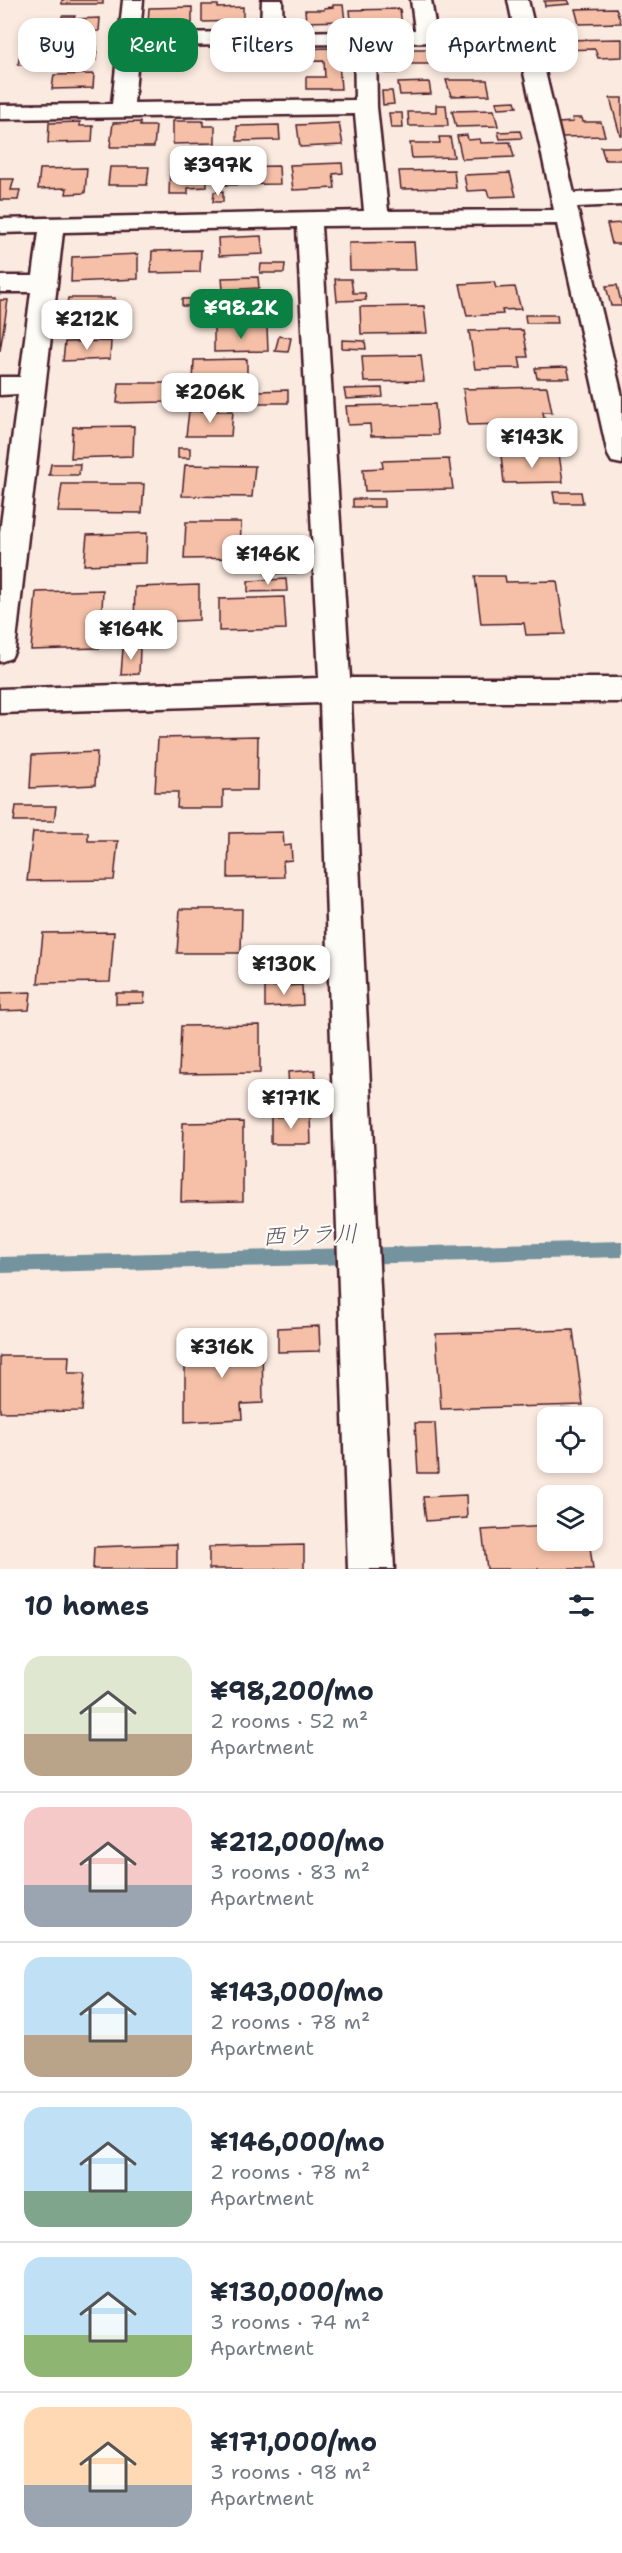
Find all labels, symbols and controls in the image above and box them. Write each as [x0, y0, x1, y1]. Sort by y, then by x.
chip: Buy [18, 18, 96, 72]
chip: Rent [108, 18, 198, 72]
chip: Filters [210, 18, 315, 72]
chip: New [327, 18, 414, 72]
chip: Apartment [426, 18, 578, 72]
pin: ¥397K [176, 146, 260, 197]
text: ¥397K [184, 152, 252, 178]
pin: ¥98.2K [192, 289, 290, 340]
text: ¥98.2K [204, 295, 278, 321]
pin: ¥212K [45, 300, 129, 351]
text: ¥212K [55, 306, 119, 332]
pin: ¥206K [168, 373, 252, 424]
text: ¥206K [175, 379, 245, 405]
pin: ¥143K [490, 418, 574, 469]
text: ¥143K [501, 424, 563, 450]
pin: ¥146K [226, 535, 310, 586]
text: ¥146K [236, 541, 300, 567]
pin: ¥164K [89, 610, 173, 661]
text: ¥164K [99, 616, 163, 642]
pin: ¥130K [242, 945, 326, 996]
text: ¥130K [252, 951, 316, 977]
pin: ¥171K [249, 1079, 333, 1130]
text: ¥171K [262, 1085, 320, 1111]
water label: 西ウラ川 [261, 1217, 359, 1253]
pin: ¥316K [180, 1328, 264, 1379]
text: ¥316K [190, 1334, 254, 1360]
map controls [537, 1407, 603, 1551]
button: locate [537, 1407, 603, 1473]
button: layers [537, 1485, 603, 1551]
text: 10 homes [24, 1588, 149, 1623]
icon: filters [565, 1589, 598, 1622]
text: ¥98,200/mo [210, 1673, 374, 1708]
icon: home [72, 1680, 144, 1752]
text: 2 rooms · 52 m² [210, 1708, 368, 1734]
text: Apartment [210, 1734, 314, 1760]
text: ¥212,000/mo [210, 1824, 385, 1859]
icon: home [72, 1831, 144, 1903]
text: 3 rooms · 83 m² [210, 1859, 370, 1885]
text: Apartment [210, 1885, 314, 1911]
text: ¥143,000/mo [210, 1974, 384, 2009]
icon: home [72, 1981, 144, 2053]
text: 2 rooms · 78 m² [210, 2009, 370, 2035]
text: Apartment [210, 2035, 314, 2061]
text: ¥146,000/mo [210, 2124, 385, 2159]
icon: home [72, 2131, 144, 2203]
text: 2 rooms · 78 m² [210, 2159, 370, 2185]
text: Apartment [210, 2185, 314, 2211]
text: ¥130,000/mo [210, 2274, 384, 2309]
icon: home [72, 2281, 144, 2353]
text: 3 rooms · 74 m² [210, 2309, 370, 2335]
text: Apartment [210, 2335, 314, 2361]
text: ¥171,000/mo [210, 2424, 377, 2459]
icon: home [72, 2431, 144, 2503]
text: 3 rooms · 98 m² [210, 2459, 371, 2485]
text: Apartment [210, 2485, 314, 2511]

